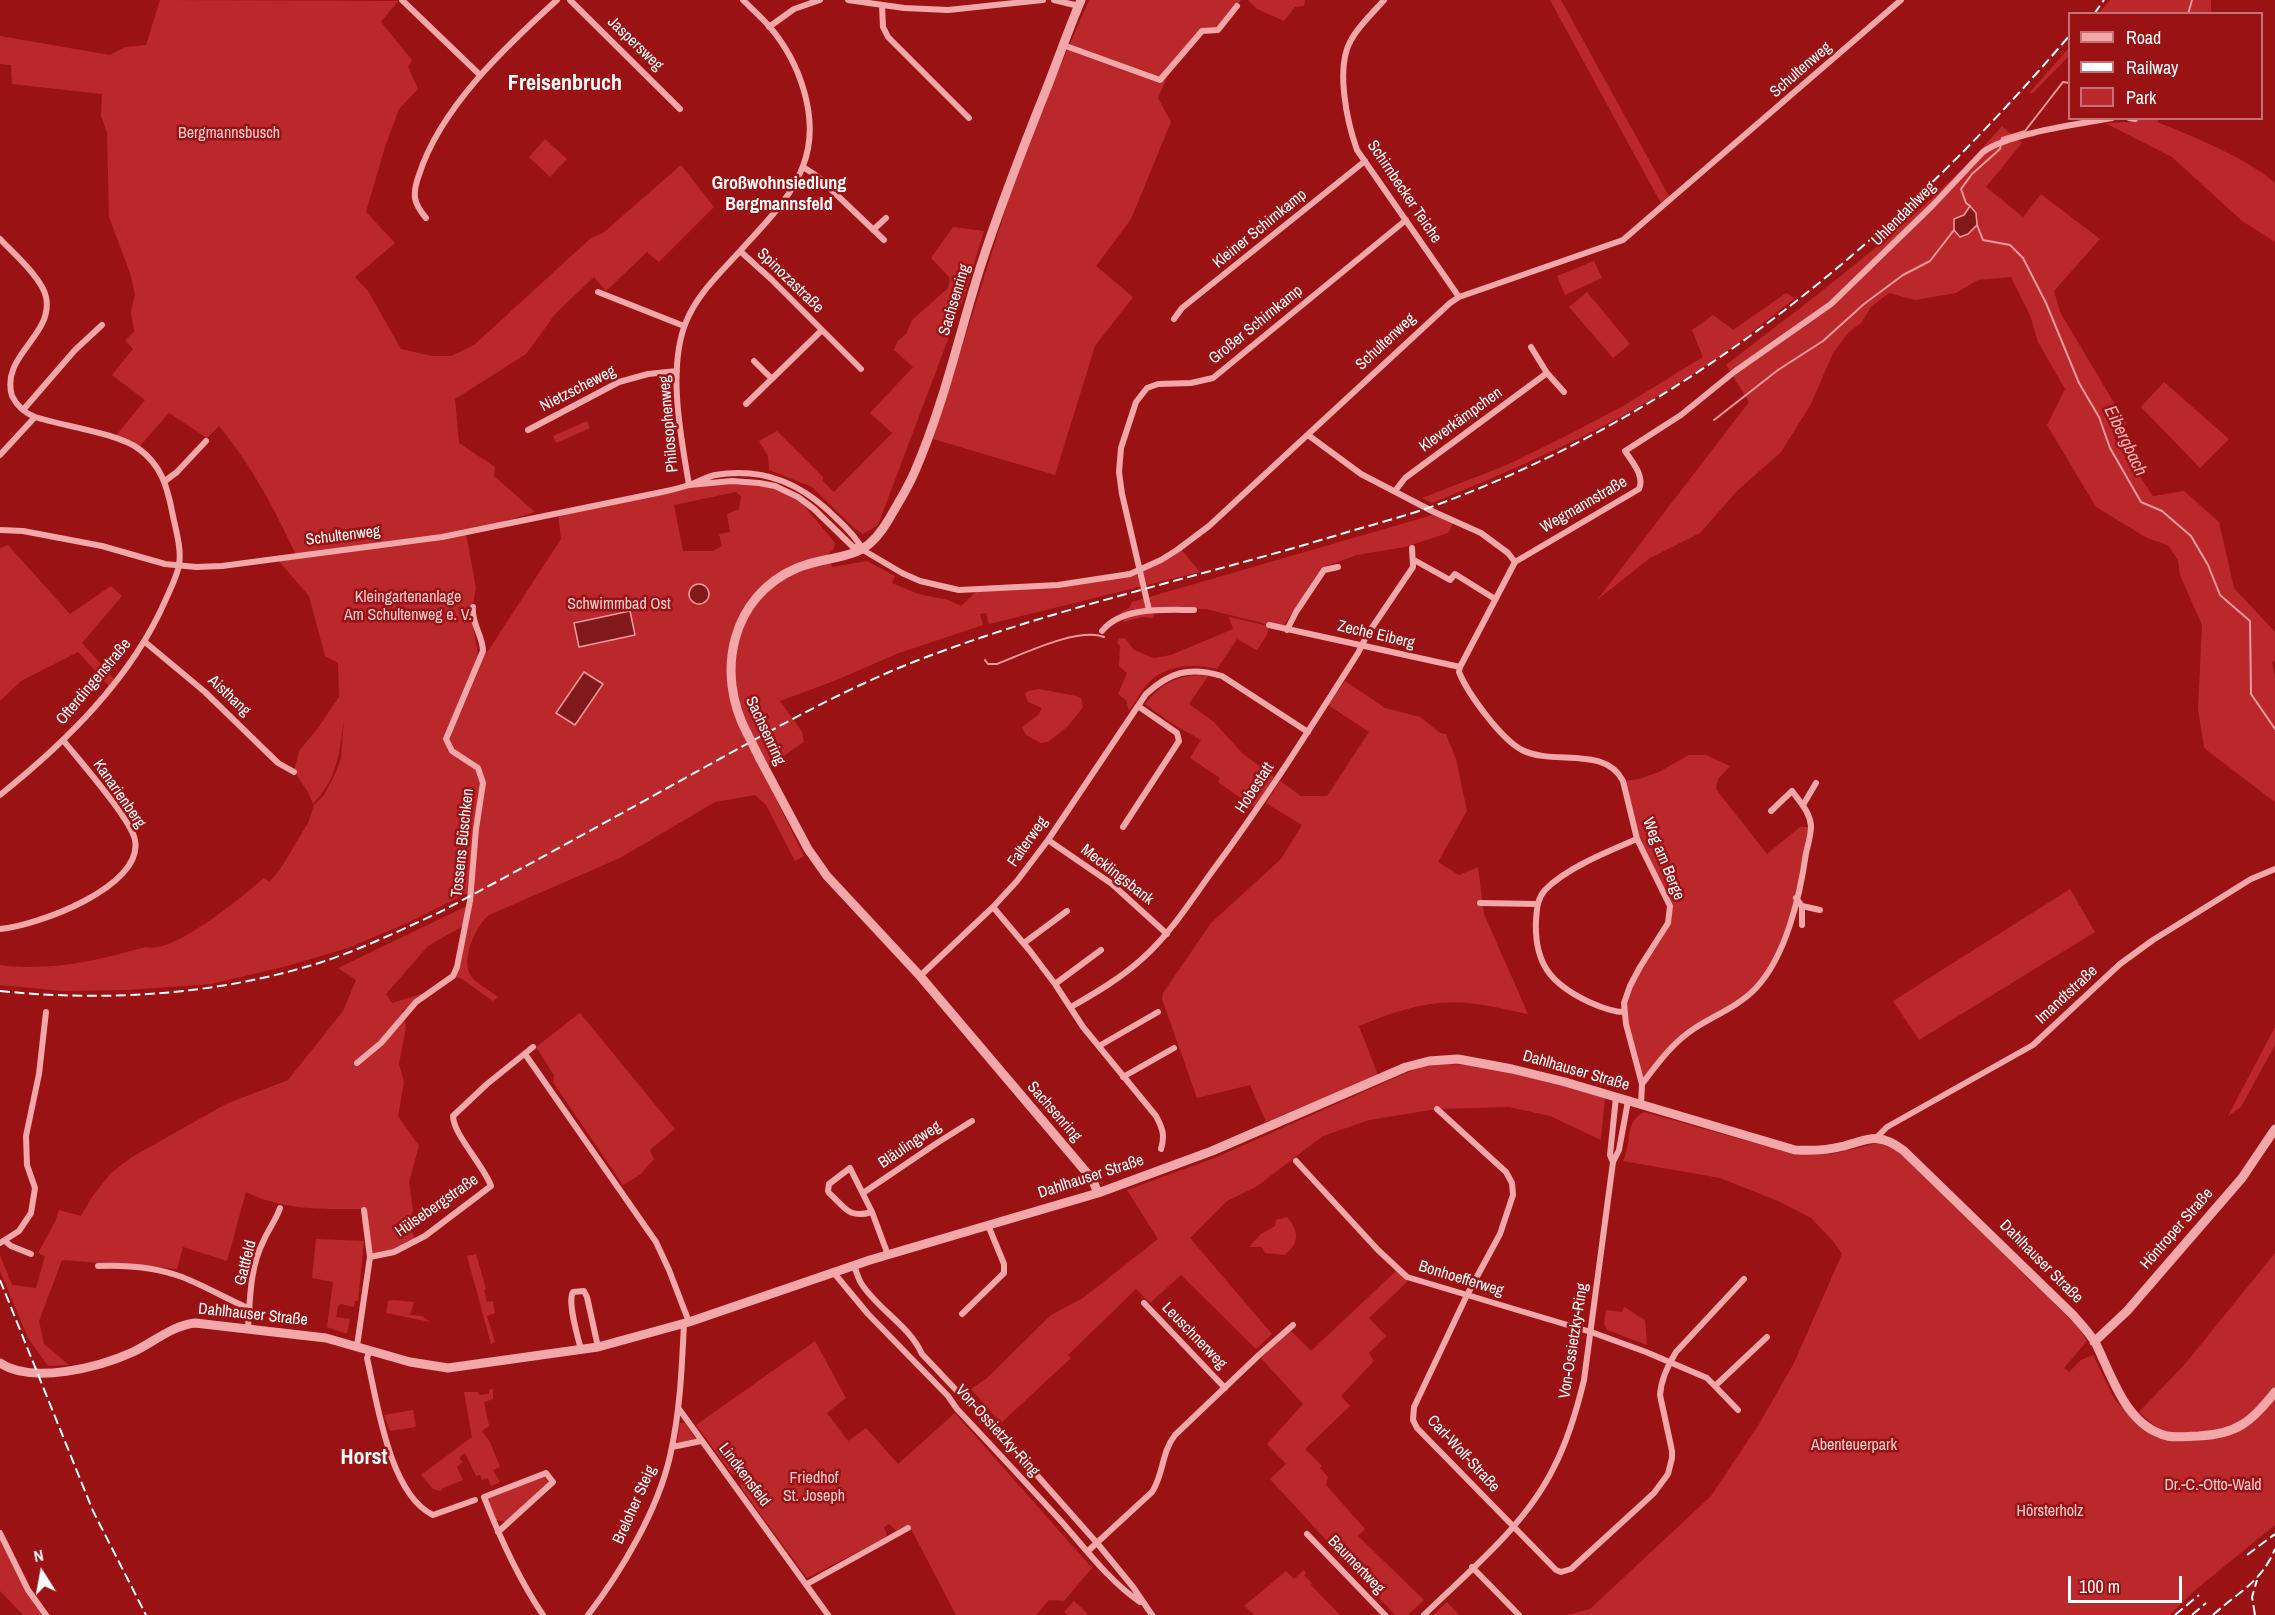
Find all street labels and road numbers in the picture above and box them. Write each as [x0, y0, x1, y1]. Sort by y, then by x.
street label: Jaspersweg [603, 13, 667, 75]
street label: Schultenweg [1766, 38, 1836, 102]
street label: Schirnbecker Teiche [1363, 137, 1445, 247]
street label: Uhlendahlweg [1868, 178, 1940, 250]
street label: Kleiner Schirnkamp [1209, 185, 1311, 273]
street label: Spinozastraße [753, 244, 827, 318]
street label: Sachsenring [935, 262, 975, 338]
street label: Großer Schirnkamp [1205, 281, 1307, 369]
street label: Schultenweg [1352, 309, 1420, 375]
street label: Nietzscheweg [537, 362, 619, 416]
street label: Philosophenweg [655, 375, 683, 473]
street label: Kleverkämpchen [1416, 384, 1506, 456]
street label: Wegmannstraße [1537, 472, 1631, 538]
street label: Schultenweg [305, 522, 381, 550]
street label: Zeche Eiberg [1335, 617, 1417, 653]
street label: Ofterdingenstraße [52, 635, 136, 729]
street label: Aisthang [204, 671, 254, 721]
street label: Sachsenring [741, 694, 789, 768]
street label: Kanarienberg [88, 756, 150, 832]
street label: Hobestatt [1232, 759, 1278, 817]
street label: Tossens Büschken [448, 788, 478, 898]
street label: Falterweg [1004, 813, 1052, 871]
street label: Weg am Berge [1638, 815, 1688, 903]
street label: Mecklingsbank [1077, 840, 1157, 910]
street label: Imandtstraße [2032, 962, 2102, 1028]
street label: Dahlhauser Straße [1520, 1047, 1632, 1095]
street label: Sachsenring [1023, 1078, 1085, 1146]
street label: Bläulingweg [875, 1117, 945, 1173]
street label: Dahlhauser Straße [1036, 1151, 1146, 1203]
street label: Hülsebergstraße [392, 1170, 482, 1242]
street label: Höntroper Straße [2137, 1184, 2217, 1274]
street label: Dahlhauser Straße [1995, 1216, 2087, 1308]
street label: Gattfeld [231, 1238, 261, 1288]
street label: Bonhoefferweg [1416, 1257, 1506, 1301]
street label: Von-Ossietzky-Ring [1555, 1282, 1593, 1400]
street label: Leuschnerweg [1157, 1299, 1231, 1373]
street label: Dahlhauser Straße [197, 1300, 309, 1330]
street label: Von-Ossietzky-Ring [951, 1381, 1043, 1481]
street label: Carl-Wolf-Straße [1423, 1412, 1503, 1496]
street label: Lindkensfeld [714, 1440, 774, 1510]
street label: Breloher Steig [609, 1463, 661, 1547]
street label: Baumertweg [1324, 1532, 1388, 1598]

